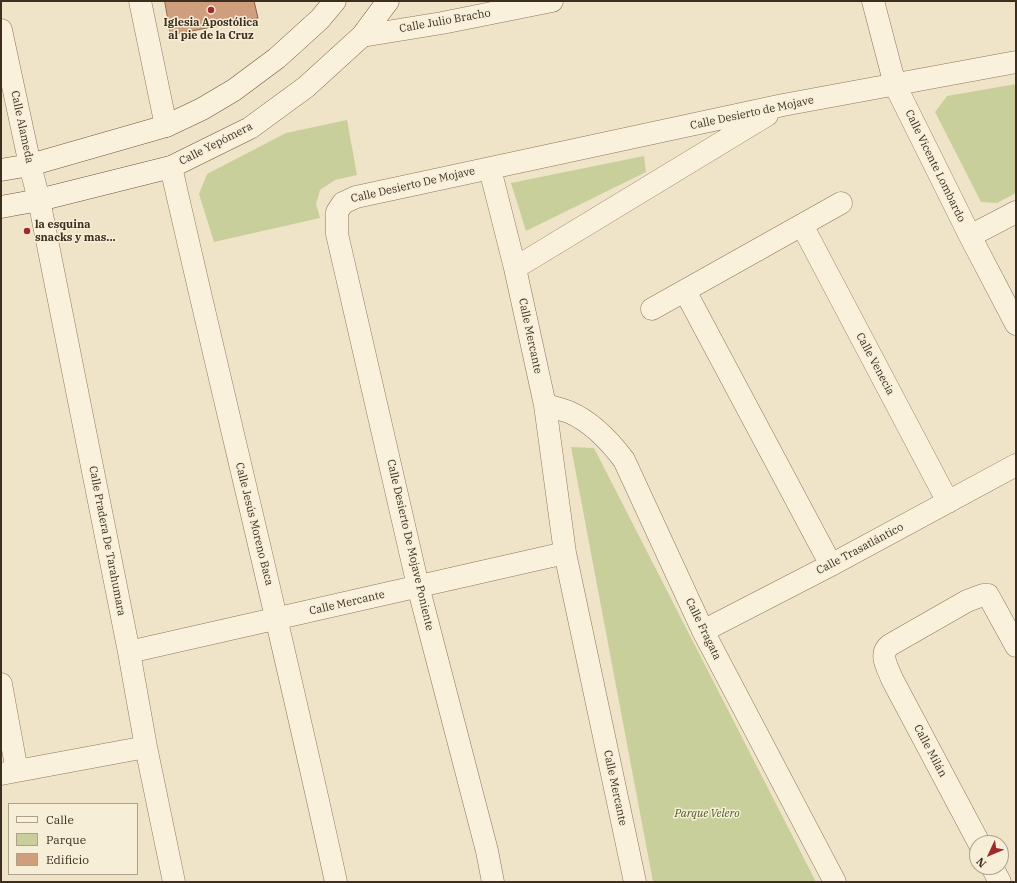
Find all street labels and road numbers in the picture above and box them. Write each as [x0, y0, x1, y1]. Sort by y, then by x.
street label: Calle Julio Bracho [398, 6, 492, 36]
street label: Calle Alameda [8, 89, 36, 165]
street label: Calle Desierto de Mojave [689, 93, 815, 133]
street label: Calle Vicente Lombardo [902, 108, 968, 224]
street label: Calle Yepómera [177, 120, 255, 168]
street label: Calle Desierto De Mojave [350, 164, 476, 206]
street label: Calle Mercante [516, 297, 544, 375]
street label: Calle Venecia [853, 331, 897, 397]
street label: Calle Desierto De Mojave Poniente [384, 458, 436, 632]
street label: Calle Jesús Moreno Baca [232, 461, 276, 587]
street label: Calle Pradera De Tarahumara [86, 465, 128, 617]
street label: Calle Trasatlántico [814, 521, 906, 577]
street label: Calle Mercante [308, 588, 386, 618]
street label: Calle Fragata [682, 596, 724, 662]
street label: Calle Milán [911, 723, 949, 779]
street label: Calle Mercante [601, 749, 629, 827]

